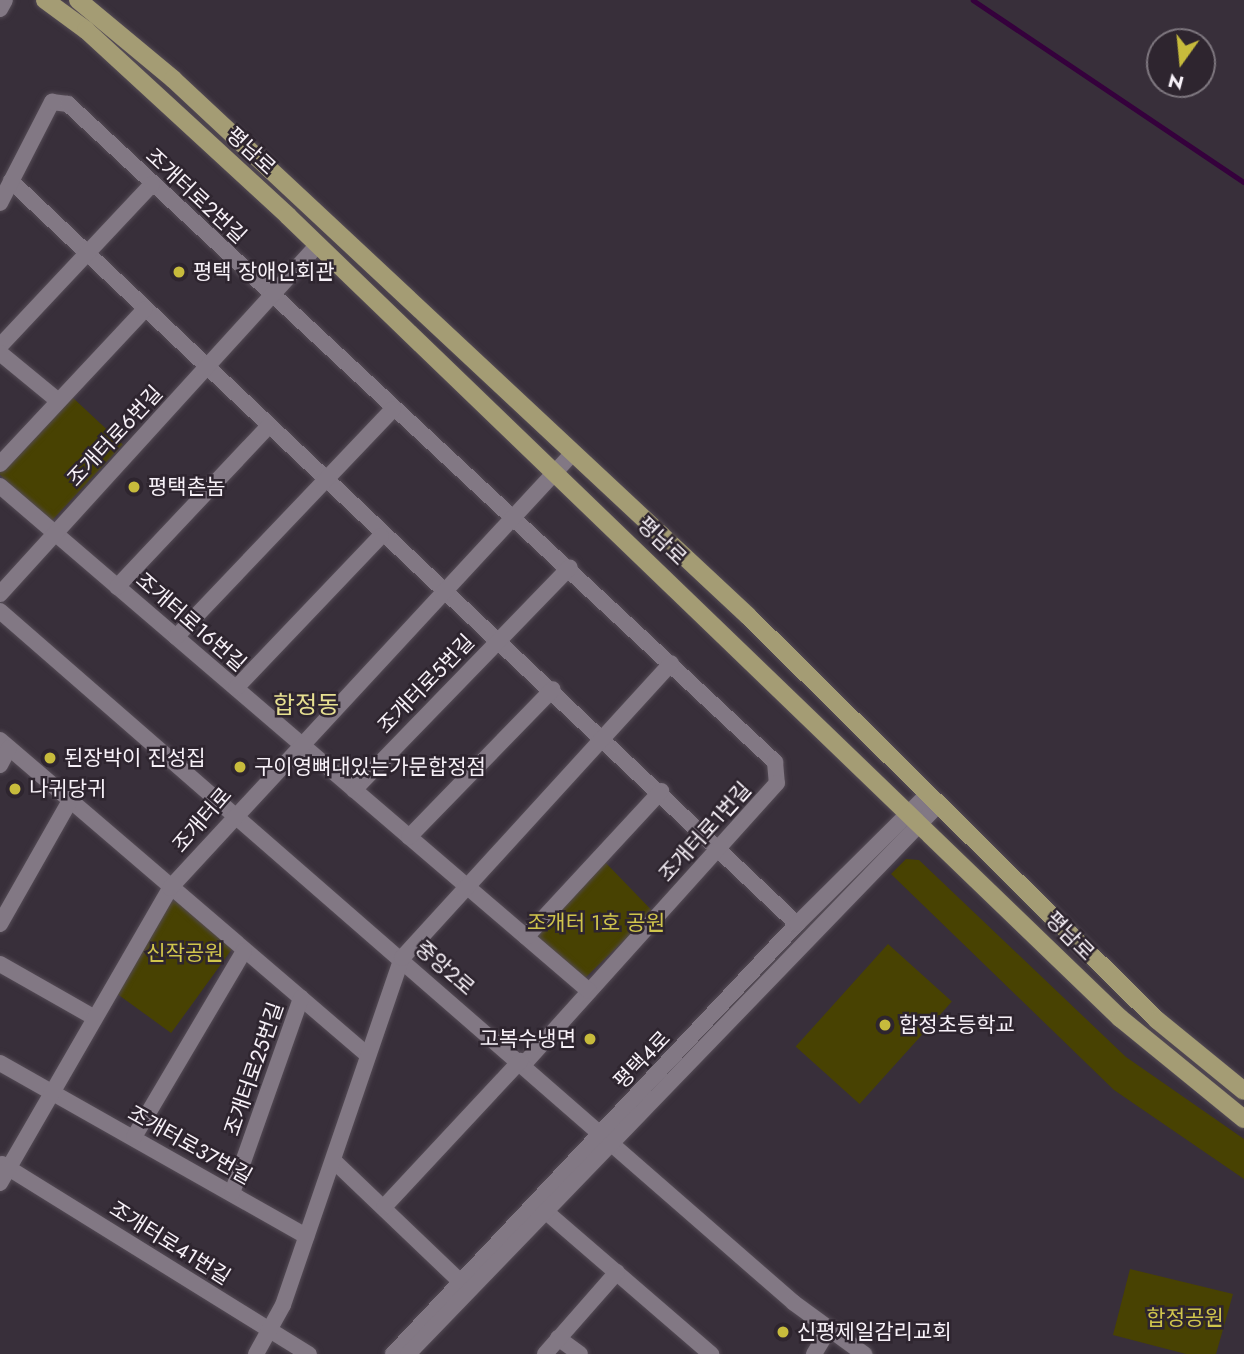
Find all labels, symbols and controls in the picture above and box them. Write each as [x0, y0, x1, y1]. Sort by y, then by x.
north arrow [1146, 28, 1216, 98]
text: N [1165, 67, 1187, 97]
street label: 평남로 [221, 122, 281, 180]
street label: 조개터로2번길 [141, 143, 251, 249]
place label: 평택 장애인회관 [193, 259, 335, 285]
marker: 평택 장애인회관 [171, 264, 187, 280]
street label: 조개터로6번길 [62, 381, 168, 491]
place label: 평택촌놈 [148, 474, 225, 500]
marker: 평택촌놈 [126, 479, 142, 495]
street label: 평남로 [632, 512, 692, 570]
street label: 조개터로16번길 [131, 567, 251, 677]
street label: 조개터로5번길 [373, 629, 479, 739]
district label: 합정동 [273, 691, 339, 719]
place label: 된장박이 진성집 [64, 745, 206, 771]
marker: 된장박이 진성집 [42, 750, 58, 766]
place label: 구이영뼈대있는가문합정점 [254, 754, 486, 780]
marker: 구이영뼈대있는가문합정점 [232, 759, 248, 775]
place label: 나귀당귀 [29, 776, 106, 802]
street label: 조개터로1번길 [654, 777, 756, 887]
marker: 나귀당귀 [7, 781, 23, 797]
street label: 조개터로 [167, 783, 237, 857]
street label: 평남로 [1041, 907, 1099, 965]
park label: 조개터 1호 공원 [527, 910, 665, 936]
street label: 중앙2로 [410, 936, 480, 1000]
park label: 신작공원 [146, 940, 224, 966]
street label: 조개터로25번길 [219, 999, 289, 1139]
place label: 합정초등학교 [899, 1012, 1015, 1038]
marker: 합정초등학교 [877, 1017, 893, 1033]
place label: 고복수냉면 [479, 1026, 576, 1052]
street label: 평택4로 [609, 1026, 675, 1094]
marker: 고복수냉면 [582, 1031, 598, 1047]
street label: 조개터로37번길 [124, 1101, 256, 1189]
street label: 조개터로41번길 [105, 1196, 235, 1290]
park label: 합정공원 [1146, 1305, 1224, 1331]
place label: 신평제일감리교회 [797, 1319, 952, 1345]
marker: 신평제일감리교회 [775, 1324, 791, 1340]

